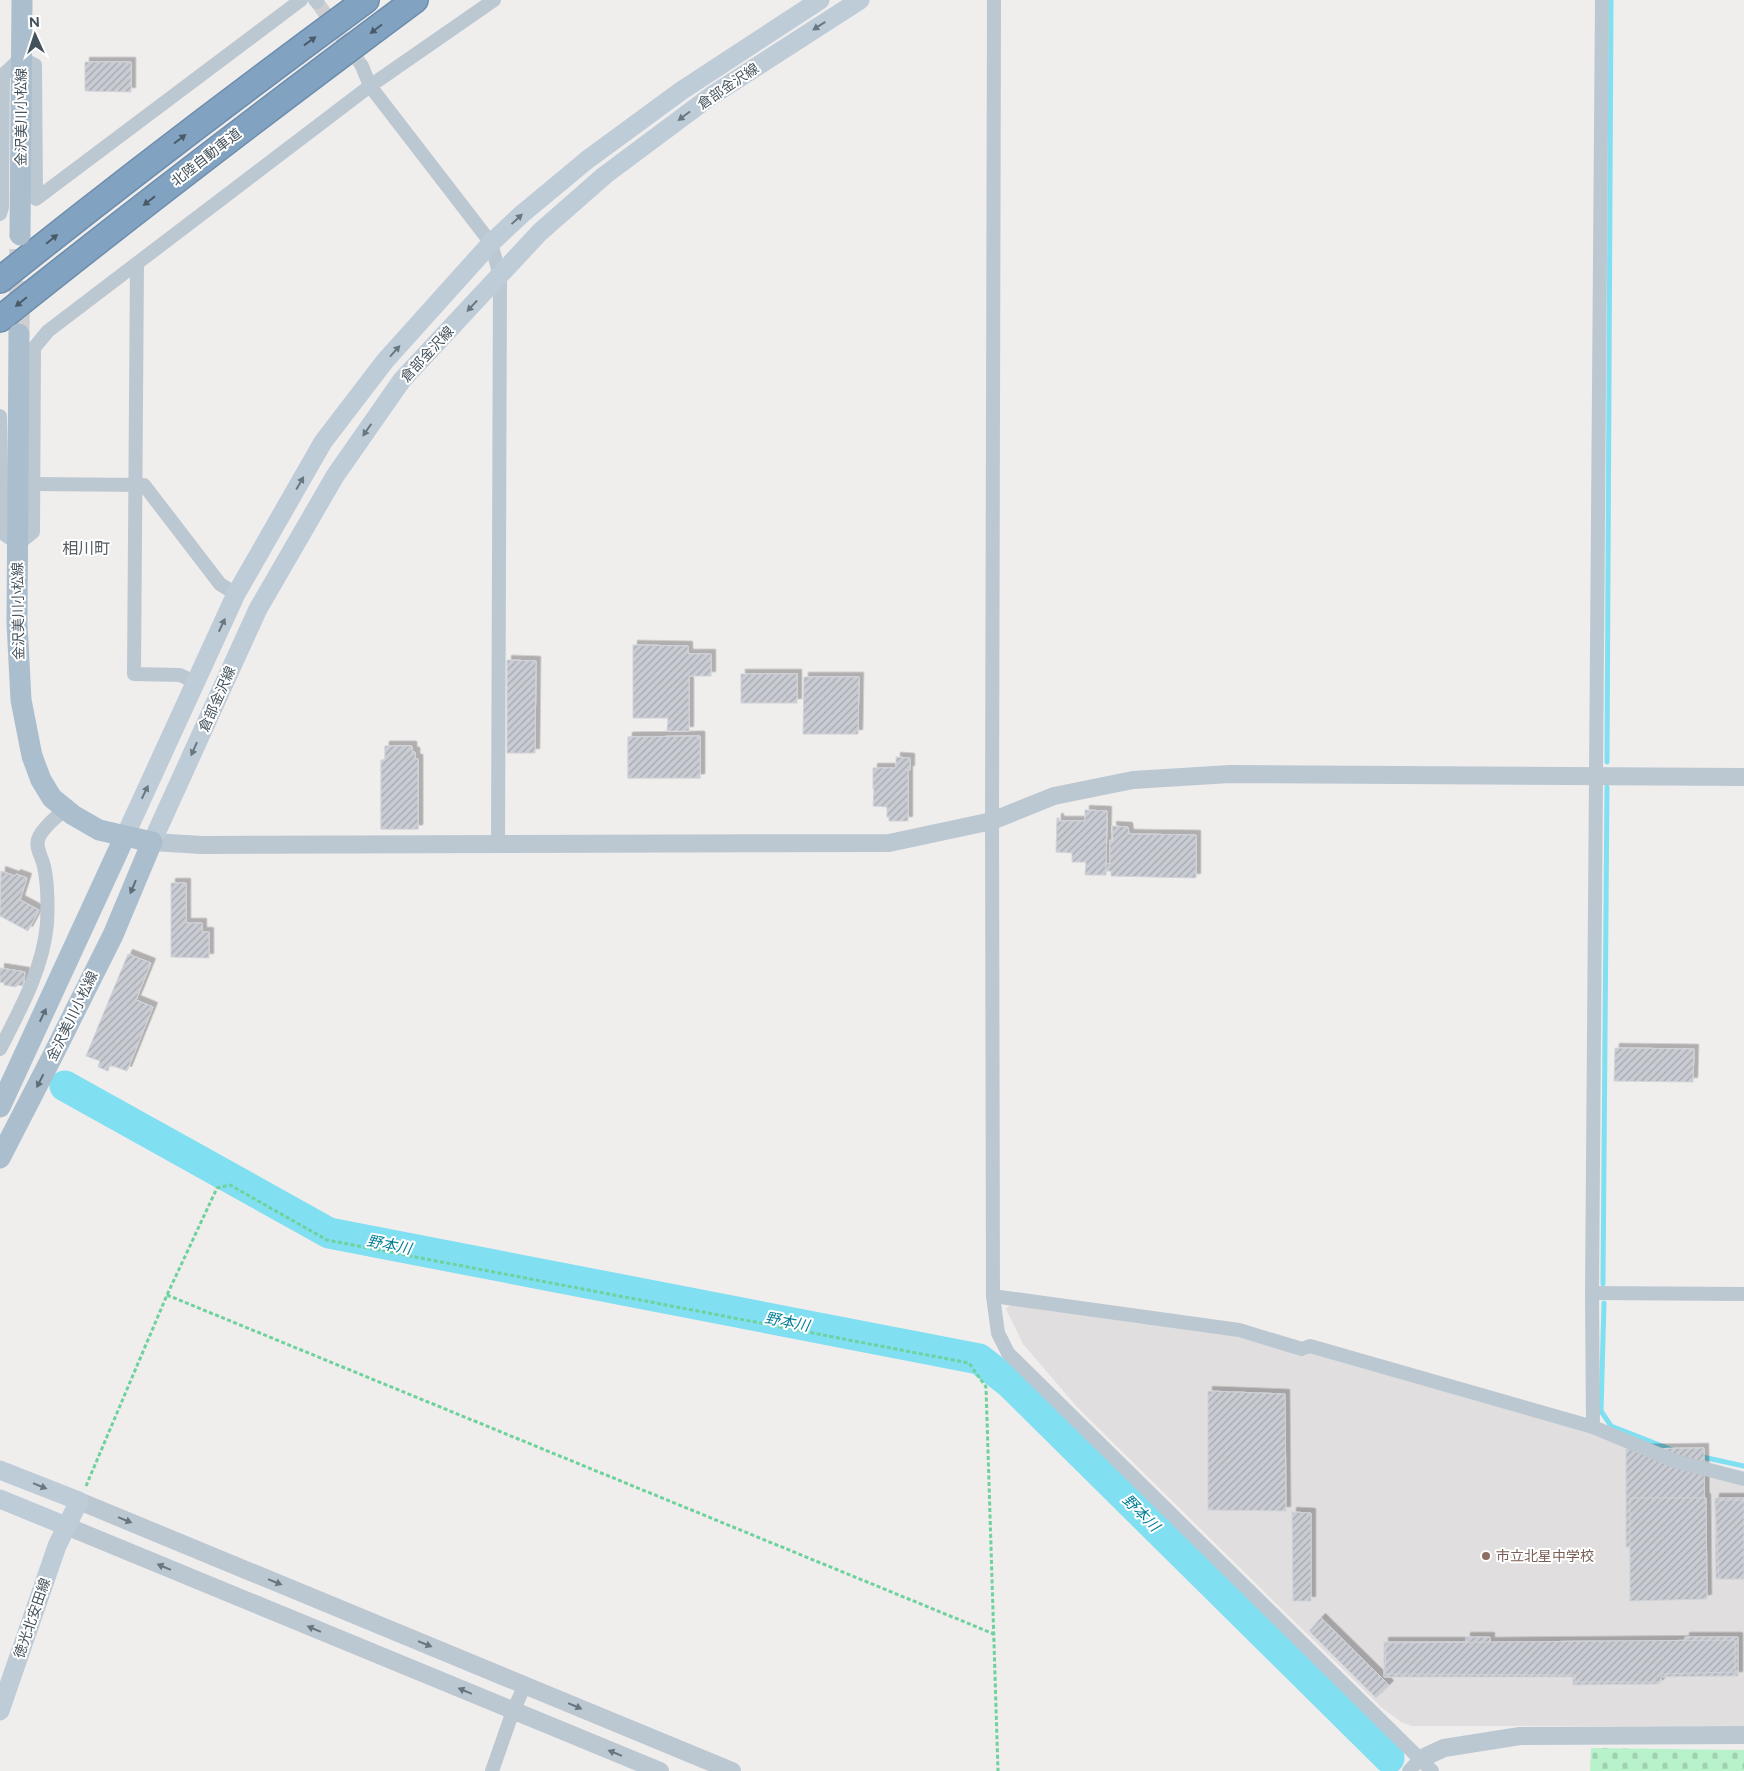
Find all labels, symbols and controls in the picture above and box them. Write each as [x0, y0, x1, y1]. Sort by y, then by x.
north arrow [10, 10, 60, 60]
text: N [28, 14, 40, 31]
one-way arrow [812, 22, 825, 31]
one-way arrow [369, 24, 383, 34]
one-way arrow [303, 36, 317, 46]
street label: 倉部金沢線 [695, 60, 762, 113]
street label: 金沢美川小松線 [13, 68, 30, 166]
one-way arrow [678, 111, 691, 122]
street label: 北陸自動車道 [168, 125, 245, 190]
one-way arrow [173, 134, 187, 144]
one-way arrow [142, 196, 155, 206]
one-way arrow [510, 213, 522, 225]
one-way arrow [45, 233, 58, 244]
one-way arrow [15, 296, 28, 307]
one-way arrow [466, 300, 478, 312]
street label: 倉部金沢線 [397, 323, 457, 386]
one-way arrow [389, 345, 400, 358]
one-way arrow [362, 423, 372, 437]
one-way arrow [296, 476, 305, 489]
district label: 相川町 [62, 539, 110, 558]
street label: 金沢美川小松線 [9, 562, 28, 660]
one-way arrow [218, 618, 226, 632]
street label: 倉部金沢線 [195, 664, 239, 735]
one-way arrow [190, 742, 198, 756]
one-way arrow [141, 785, 149, 799]
one-way arrow [128, 880, 136, 894]
street label: 金沢美川小松線 [43, 968, 102, 1064]
one-way arrow [39, 1008, 47, 1022]
one-way arrow [36, 1074, 44, 1088]
water label: 野本川 [365, 1232, 415, 1259]
water label: 野本川 [763, 1309, 813, 1336]
one-way arrow [33, 1482, 47, 1490]
water label: 野本川 [1119, 1491, 1165, 1537]
one-way arrow [117, 1517, 132, 1524]
place label: 市立北星中学校 [1496, 1548, 1594, 1565]
marker: 市立北星中学校 [1480, 1550, 1492, 1562]
one-way arrow [157, 1562, 171, 1570]
street label: 徳光北安田線 [11, 1576, 54, 1661]
one-way arrow [268, 1578, 283, 1586]
one-way arrow [307, 1625, 322, 1632]
one-way arrow [418, 1640, 432, 1648]
one-way arrow [457, 1687, 472, 1695]
one-way arrow [568, 1702, 582, 1710]
one-way arrow [608, 1748, 622, 1756]

